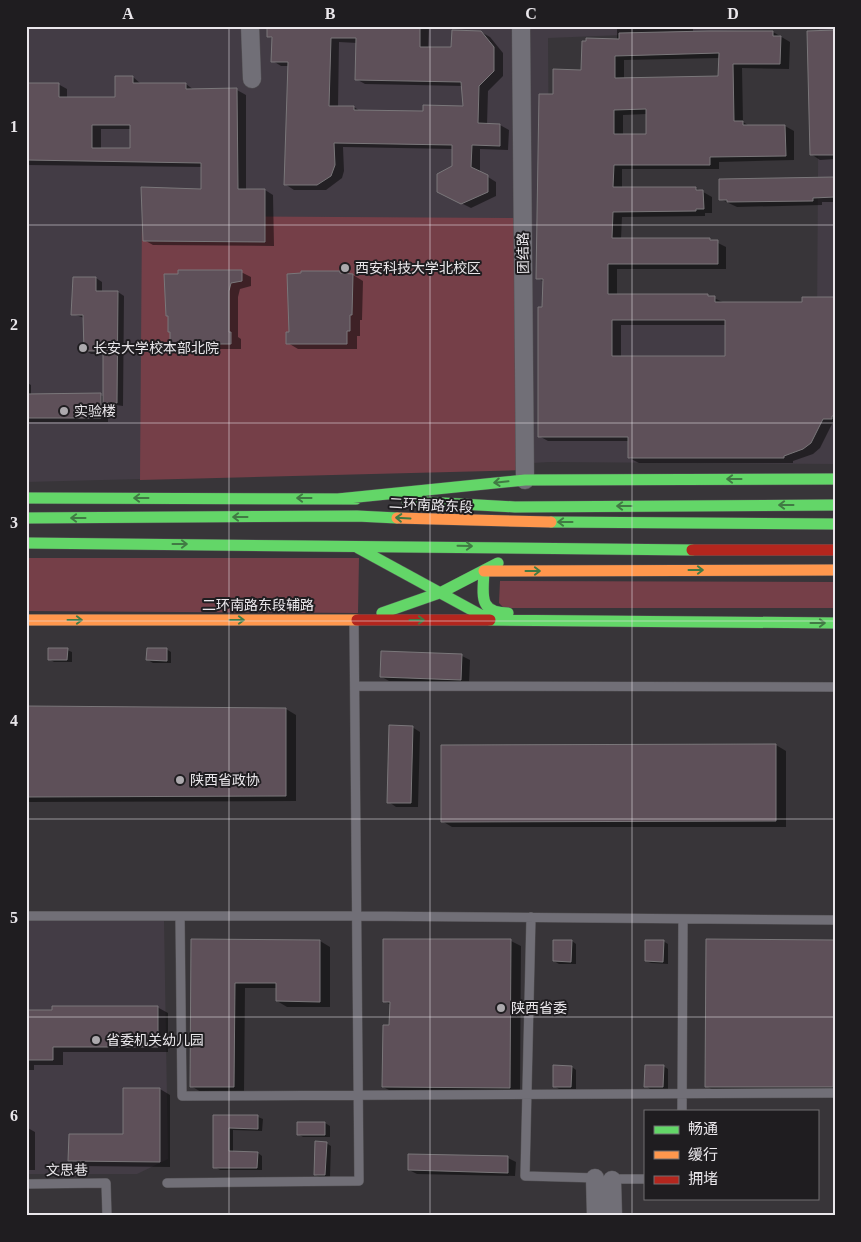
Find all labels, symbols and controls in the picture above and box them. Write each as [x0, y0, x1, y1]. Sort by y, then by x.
text: A [122, 5, 134, 22]
text: B [325, 5, 336, 22]
text: C [525, 5, 537, 22]
text: D [727, 5, 739, 22]
text: 1 [10, 118, 18, 135]
street label: 团结路 [516, 232, 531, 274]
place label: 西安科技大学北校区 [355, 260, 481, 276]
marker: 西安科技大学北校区 [339, 262, 351, 274]
text: 2 [10, 316, 18, 333]
place label: 长安大学校本部北院 [93, 340, 219, 356]
marker: 长安大学校本部北院 [77, 342, 89, 354]
place label: 实验楼 [74, 404, 116, 419]
marker: 实验楼 [58, 405, 70, 417]
one-way arrow [726, 474, 742, 484]
one-way arrow [493, 477, 509, 487]
one-way arrow [133, 493, 150, 503]
one-way arrow [296, 493, 312, 503]
street label: 二环南路东段 [389, 496, 473, 515]
one-way arrow [778, 500, 794, 510]
one-way arrow [616, 501, 632, 511]
one-way arrow [233, 512, 249, 522]
one-way arrow [70, 513, 86, 523]
text: 3 [10, 514, 18, 531]
one-way arrow [395, 514, 411, 523]
one-way arrow [558, 517, 574, 527]
one-way arrow [172, 539, 188, 549]
one-way arrow [457, 542, 473, 551]
one-way arrow [687, 565, 703, 575]
one-way arrow [524, 566, 541, 576]
street label: 二环南路东段辅路 [202, 598, 314, 613]
one-way arrow [66, 615, 83, 625]
one-way arrow [229, 615, 245, 625]
one-way arrow [409, 615, 425, 625]
one-way arrow [810, 618, 826, 628]
text: 4 [10, 712, 18, 729]
place label: 陕西省政协 [190, 773, 260, 788]
marker: 陕西省政协 [174, 774, 186, 786]
text: 5 [10, 909, 18, 926]
place label: 陕西省委 [511, 1001, 567, 1016]
marker: 陕西省委 [495, 1002, 507, 1014]
place label: 省委机关幼儿园 [106, 1033, 204, 1048]
marker: 省委机关幼儿园 [90, 1034, 102, 1046]
text: 6 [10, 1107, 18, 1124]
legend [644, 1110, 818, 1200]
text: 畅通 [688, 1121, 718, 1137]
text: 缓行 [688, 1147, 718, 1163]
street label: 文思巷 [46, 1163, 88, 1178]
text: 拥堵 [688, 1171, 718, 1187]

